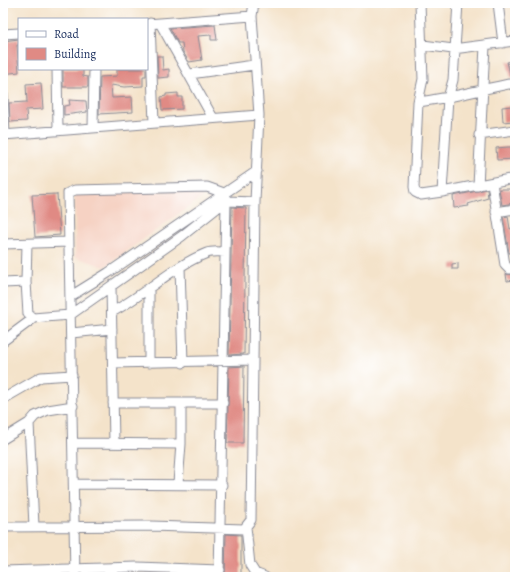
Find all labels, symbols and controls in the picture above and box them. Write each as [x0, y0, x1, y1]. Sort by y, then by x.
legend [18, 18, 148, 70]
text: Road [54, 26, 80, 42]
text: Building [54, 46, 96, 62]

